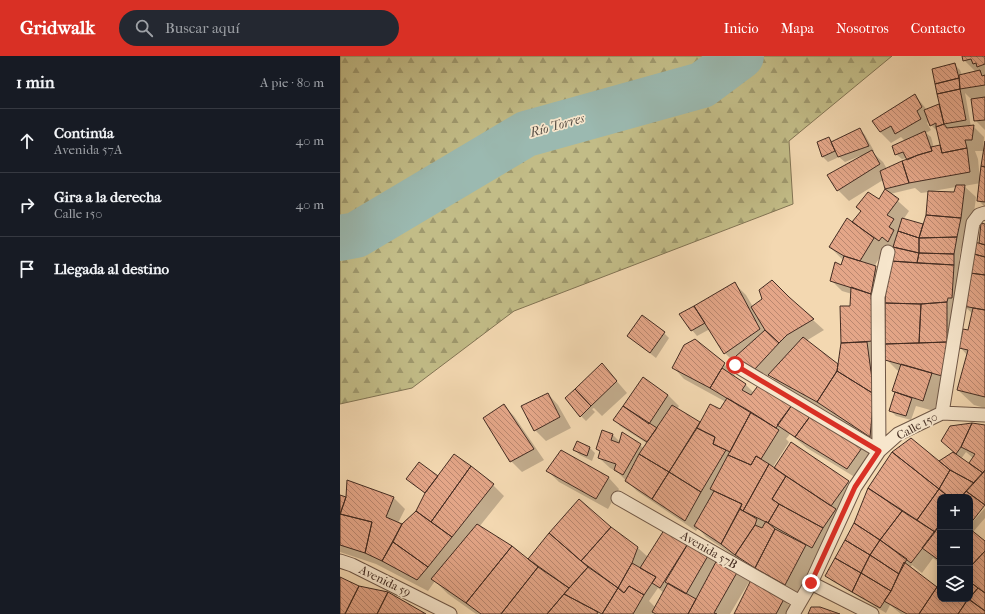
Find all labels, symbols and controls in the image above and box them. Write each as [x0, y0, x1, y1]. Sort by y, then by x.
search box [119, 10, 399, 46]
text: Gridwalk [20, 17, 95, 39]
icon: search [133, 17, 155, 39]
text: Buscar aquí [165, 19, 240, 37]
text: Inicio [724, 20, 759, 37]
text: Mapa [781, 20, 814, 37]
text: Nosotros [836, 20, 889, 37]
text: Contacto [911, 20, 965, 37]
text: 1 min [16, 72, 55, 92]
text: A pie · 80 m [260, 75, 324, 90]
water label: Río Torres [527, 110, 587, 140]
text: Continúa [54, 124, 114, 142]
icon: ahead [16, 130, 38, 152]
text: 40 m [296, 133, 324, 148]
text: Avenida 57A [54, 142, 122, 157]
text: Gira a la derecha [54, 188, 161, 206]
icon: right [16, 194, 38, 216]
text: 40 m [296, 197, 324, 212]
text: Calle 150 [54, 206, 102, 221]
icon: arrive [16, 258, 38, 280]
text: Llegada al destino [54, 260, 169, 278]
route start [726, 356, 744, 374]
street label: Calle 150 [894, 409, 940, 443]
map controls [937, 494, 973, 602]
button: + [937, 494, 973, 530]
street label: Avenida 57B [677, 528, 740, 572]
button: − [937, 530, 973, 566]
street label: Avenida 59 [356, 562, 413, 600]
button: layers [937, 566, 973, 602]
route end [802, 574, 820, 592]

